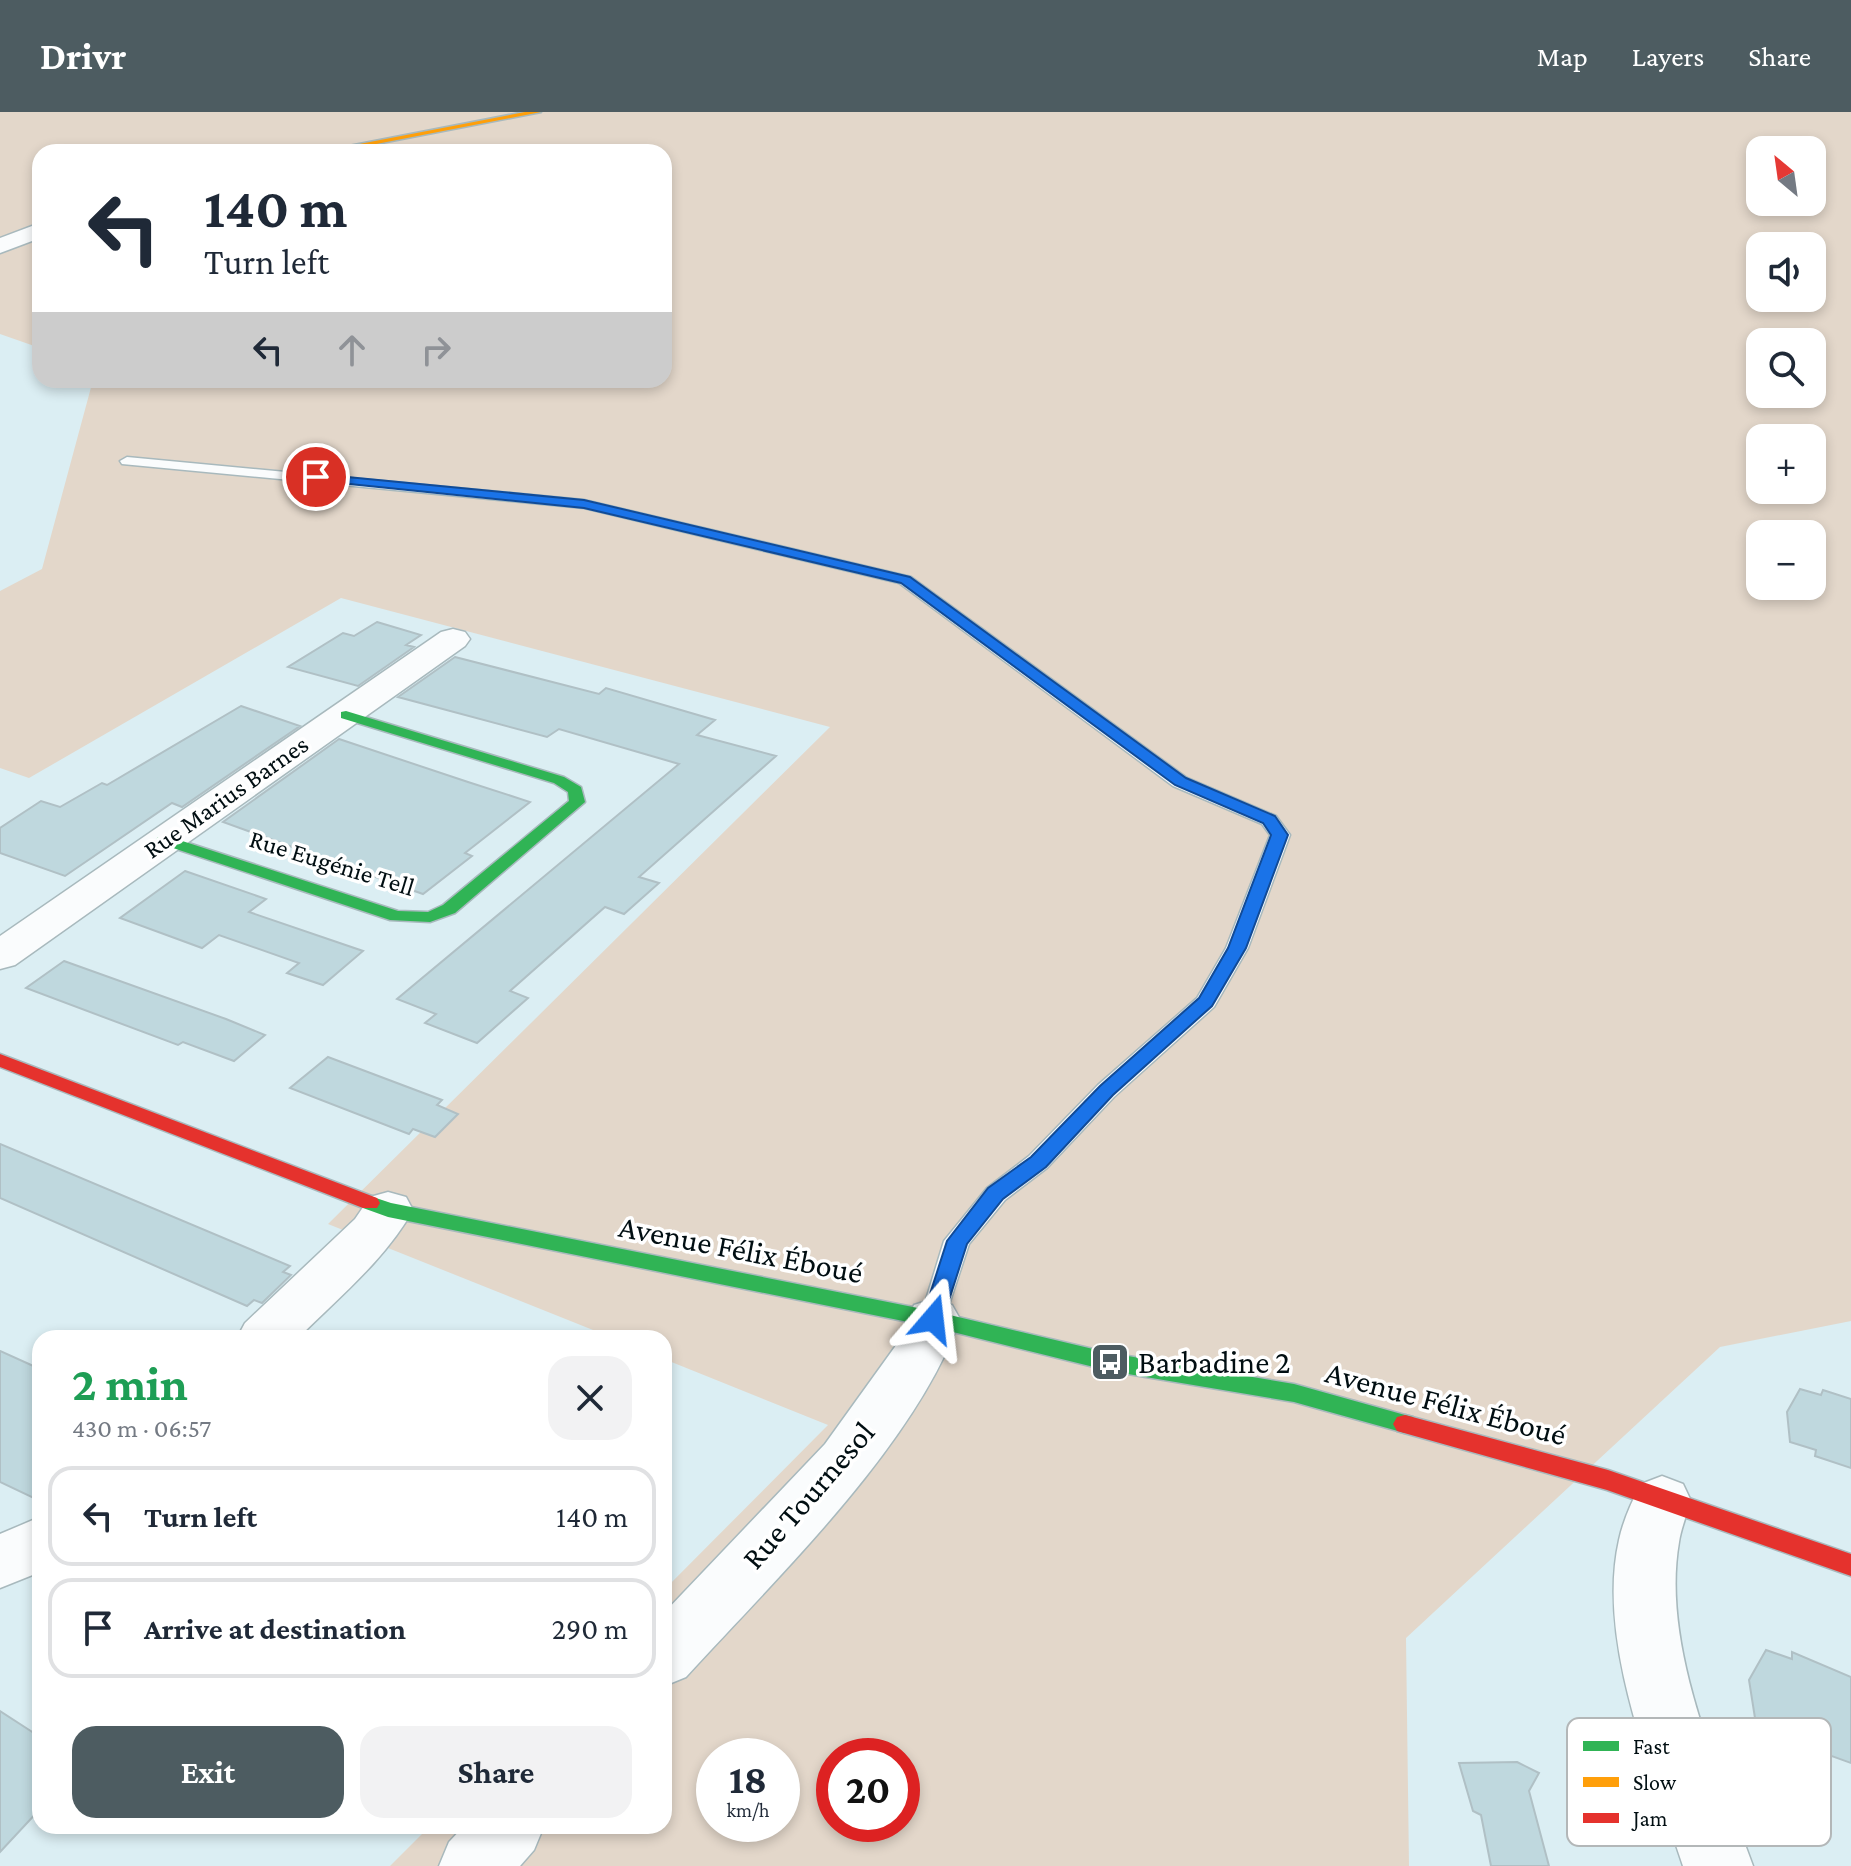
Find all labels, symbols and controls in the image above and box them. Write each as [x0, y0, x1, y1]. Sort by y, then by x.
text: Drivr [40, 35, 126, 77]
text: Map [1537, 41, 1588, 72]
text: Layers [1632, 41, 1704, 72]
text: Share [1748, 41, 1811, 72]
north arrow [1746, 136, 1826, 216]
map controls [1746, 136, 1826, 600]
icon: left [72, 176, 176, 280]
text: 140 m [204, 177, 347, 239]
button: sound [1746, 232, 1826, 312]
text: Turn left [204, 242, 329, 282]
icon: left [246, 328, 290, 372]
icon: ahead [330, 328, 374, 372]
icon: right [414, 328, 458, 372]
button: search [1746, 328, 1826, 408]
button: + [1746, 424, 1826, 504]
pin [282, 443, 350, 511]
icon: arrive [294, 455, 338, 499]
button: − [1746, 520, 1826, 600]
street label: Rue Marius Barnes [138, 730, 314, 864]
street label: Rue Eugénie Tell [246, 824, 418, 902]
street label: Avenue Félix Éboué [616, 1208, 866, 1290]
position arrow [891, 1277, 975, 1361]
bus stop icon: Barbadine 2 [1089, 1341, 1131, 1383]
place label: Barbadine 2 [1138, 1344, 1291, 1380]
street label: Avenue Félix Éboué [1322, 1354, 1570, 1452]
button: close [548, 1356, 632, 1440]
text: 2 min [72, 1357, 188, 1410]
text: 430 m · 06:57 [72, 1414, 211, 1443]
street label: Rue Tournesol [734, 1414, 882, 1576]
icon: left [76, 1494, 120, 1538]
text: Turn left [144, 1500, 257, 1533]
text: 140 m [556, 1500, 628, 1533]
icon: arrive [76, 1606, 120, 1650]
text: Arrive at destination [144, 1612, 406, 1645]
text: 290 m [552, 1612, 628, 1645]
legend [1567, 1718, 1831, 1846]
button: Exit [72, 1726, 344, 1818]
button: Share [360, 1726, 632, 1818]
text: Fast [1633, 1734, 1670, 1759]
speed limit sign: 20 [816, 1738, 920, 1842]
text: 18 [729, 1757, 767, 1802]
text: Slow [1633, 1770, 1677, 1795]
text: km/h [726, 1799, 770, 1821]
text: Jam [1631, 1806, 1668, 1831]

